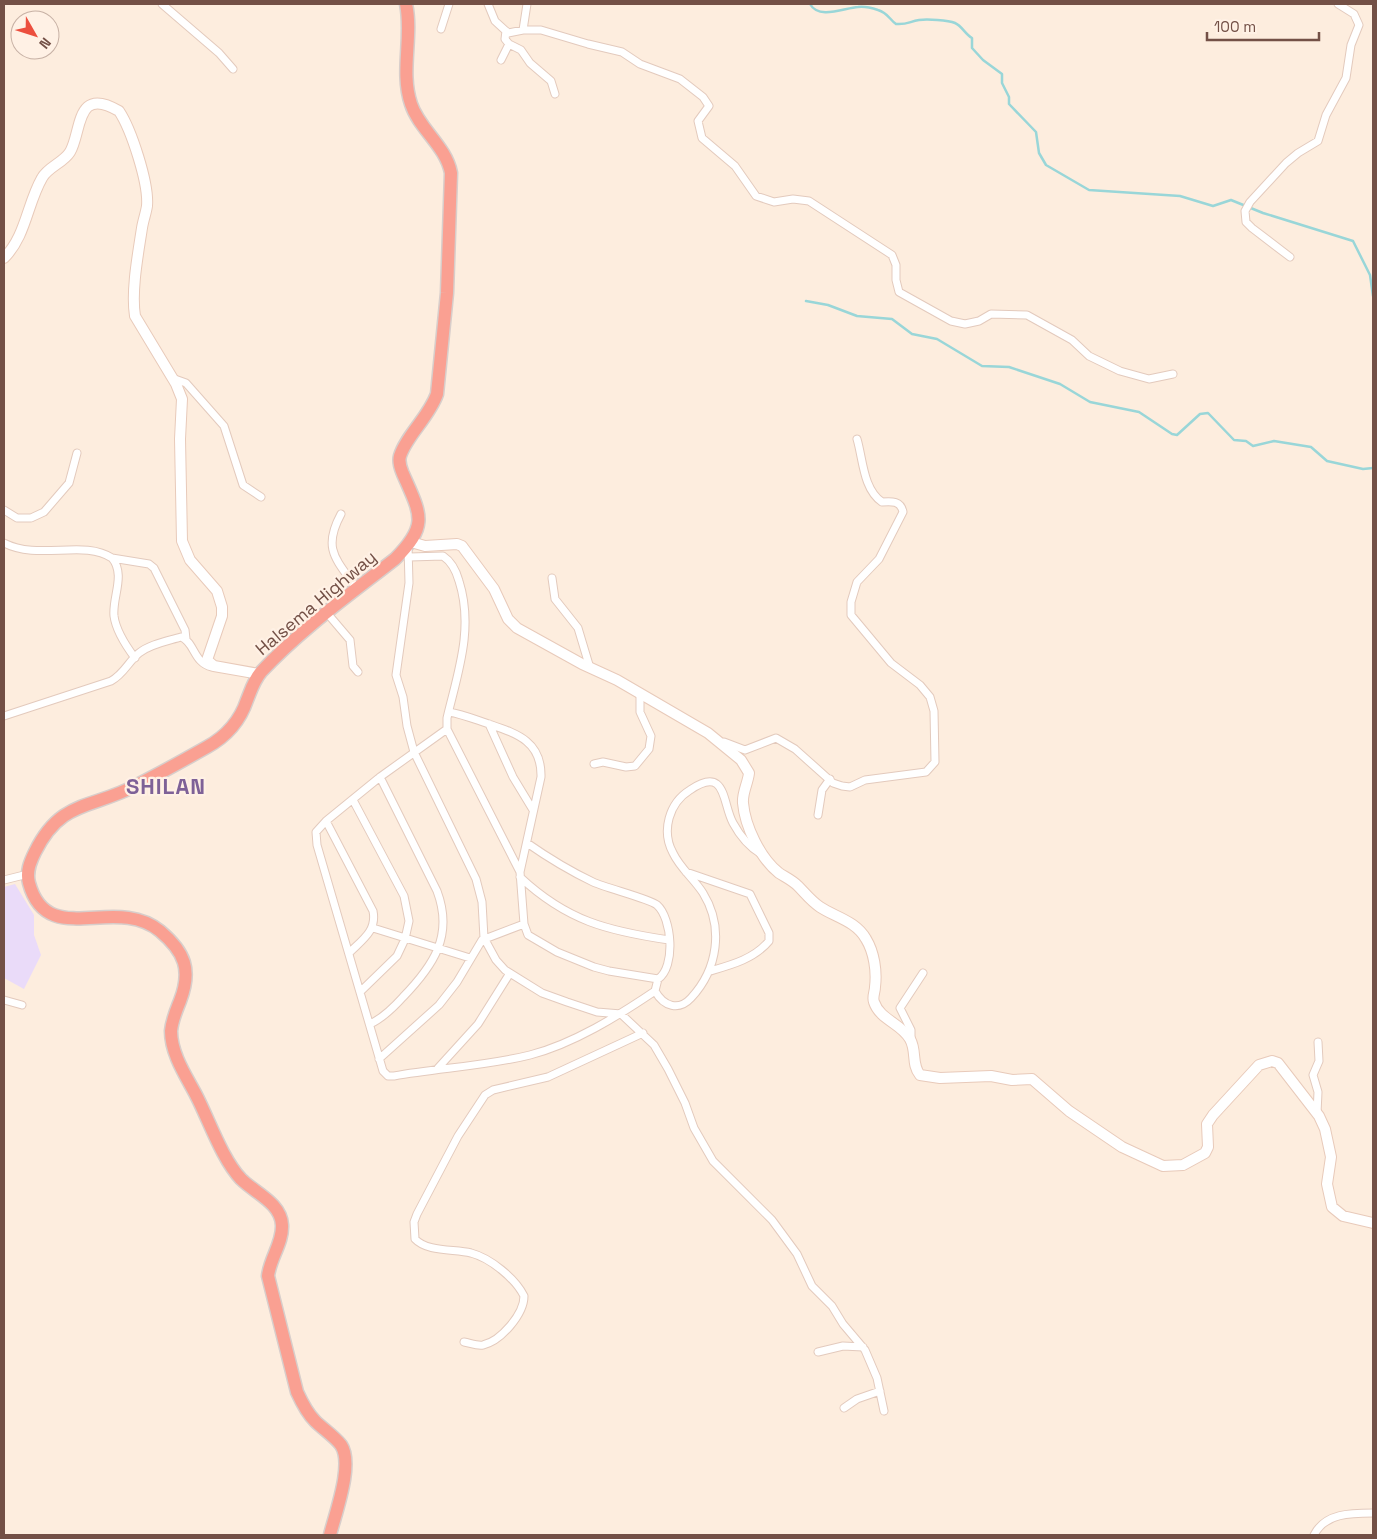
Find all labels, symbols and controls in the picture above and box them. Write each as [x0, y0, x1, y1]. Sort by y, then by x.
north arrow [10, 10, 60, 60]
scale bar [1207, 10, 1320, 42]
text: 100 m [1214, 17, 1256, 36]
text: N [35, 34, 55, 52]
street label: Halsema Highway [250, 545, 381, 660]
district label: SHILAN [126, 772, 206, 800]

